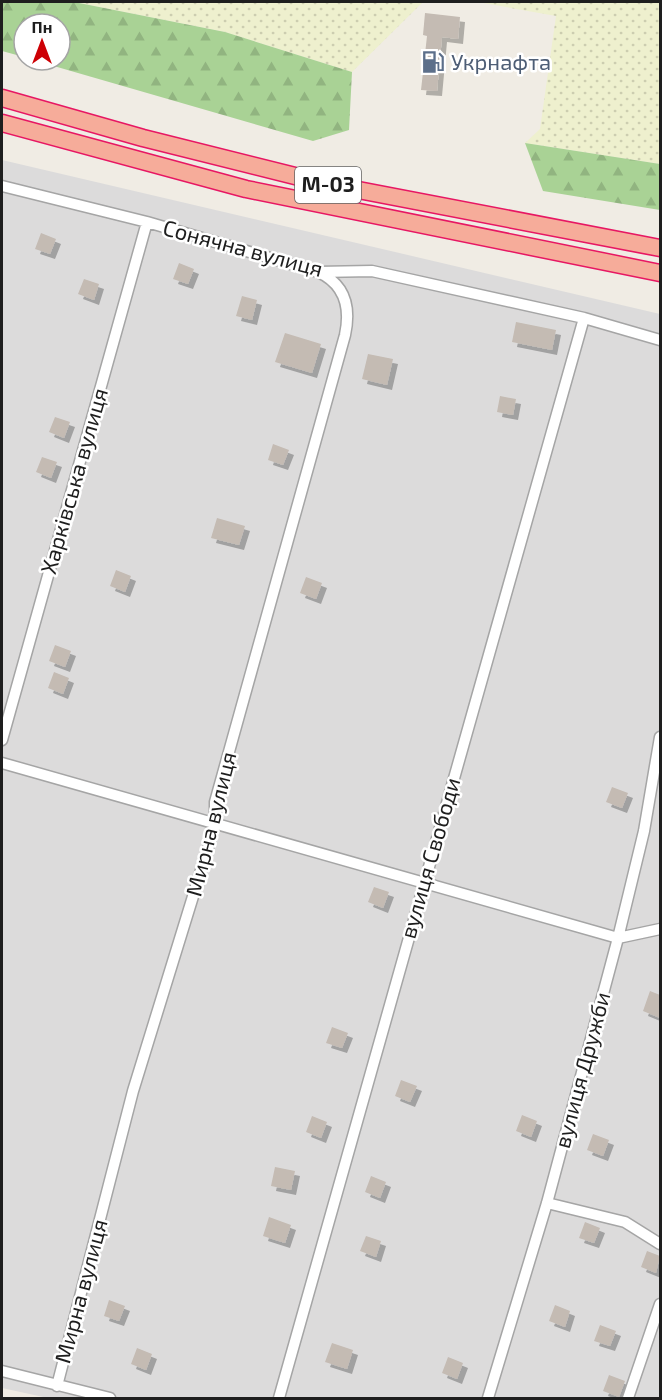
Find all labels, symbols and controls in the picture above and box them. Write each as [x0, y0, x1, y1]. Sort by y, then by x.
north arrow [12, 12, 72, 72]
text: Пн [32, 17, 52, 36]
place label: Укрнафта [451, 48, 551, 74]
fuel station icon: Укрнафта [420, 49, 446, 75]
road number: М-03 [295, 167, 361, 203]
street label: Сонячна вулиця [160, 213, 326, 282]
street label: Харківська вулиця [34, 385, 113, 577]
street label: Мирна вулиця [179, 749, 242, 899]
street label: вулиця Свободи [394, 774, 465, 941]
street label: вулиця Дружби [548, 989, 615, 1151]
street label: Мирна вулиця [48, 1216, 113, 1366]

